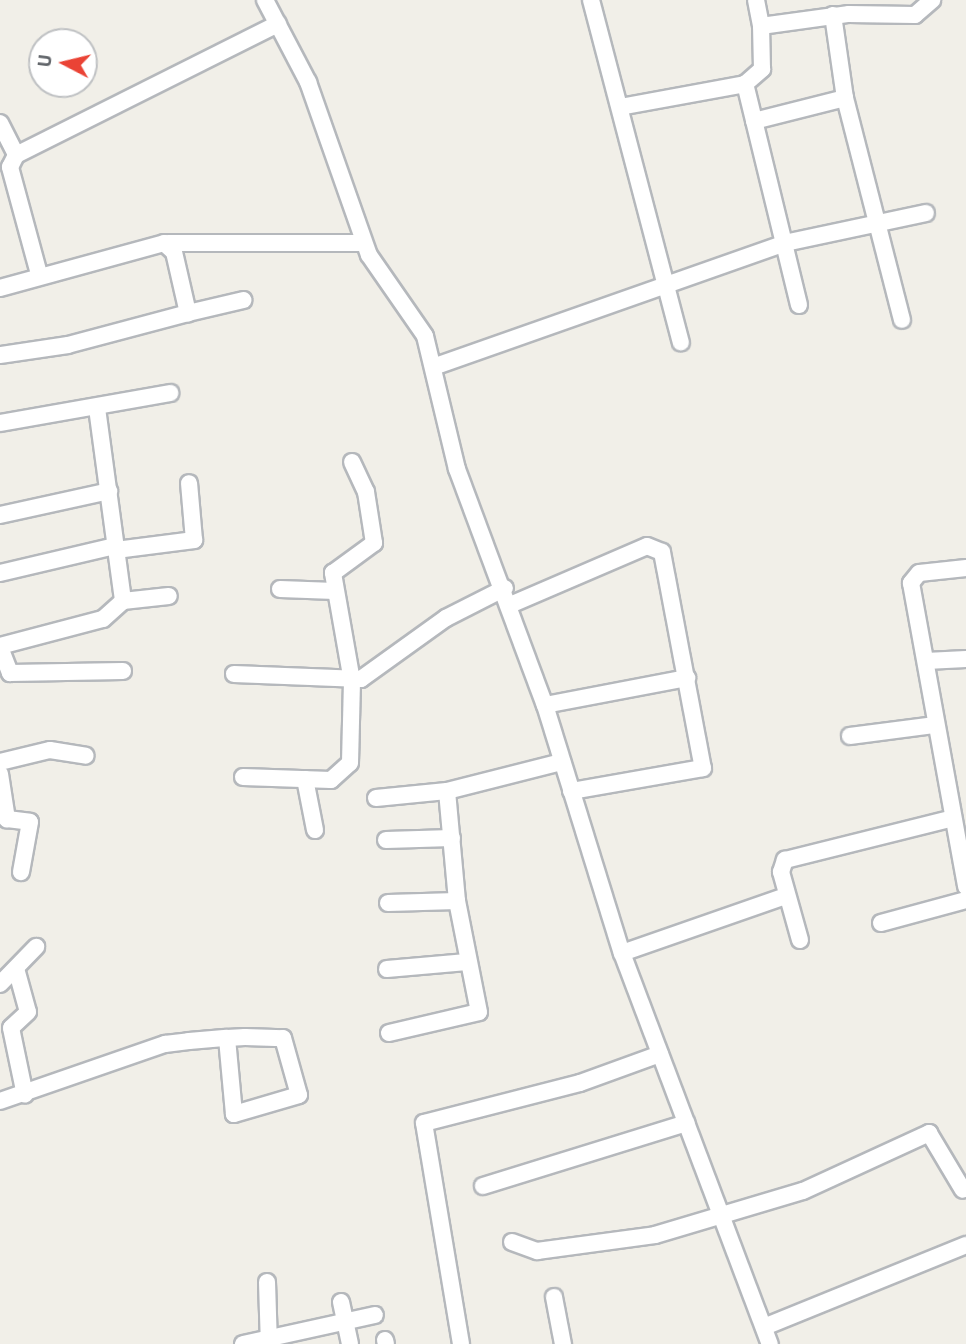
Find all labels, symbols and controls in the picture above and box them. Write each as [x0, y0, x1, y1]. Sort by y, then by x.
north arrow [28, 28, 98, 98]
text: U [28, 53, 59, 69]

